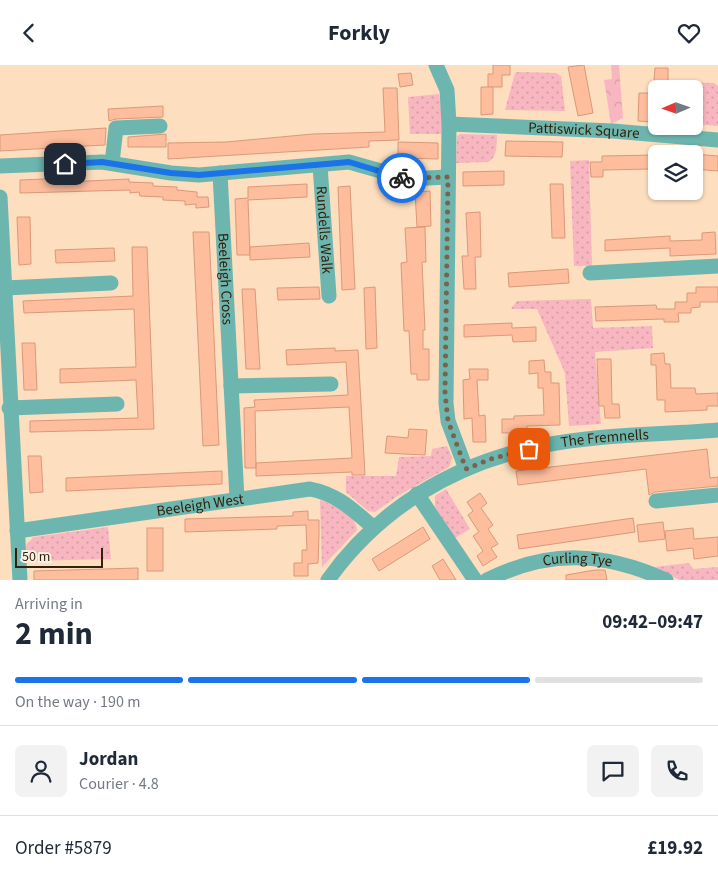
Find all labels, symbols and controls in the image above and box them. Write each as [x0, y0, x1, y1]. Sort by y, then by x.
text: Forkly [328, 17, 390, 49]
icon: back [15, 19, 43, 47]
icon: heart [675, 19, 703, 47]
north arrow [648, 80, 702, 135]
map controls [648, 80, 703, 200]
street label: Pattiswick Square [528, 117, 640, 144]
pin [44, 143, 86, 185]
button: layers [648, 145, 703, 200]
icon: home [51, 150, 79, 178]
courier [377, 153, 427, 203]
icon: bike [388, 164, 416, 192]
street label: Rundells Walk [311, 185, 338, 275]
street label: Beeleigh Cross [213, 232, 238, 325]
street label: The Fremnells [559, 424, 649, 453]
pin [508, 428, 550, 470]
icon: bag [515, 435, 543, 463]
street label: Beeleigh West [155, 488, 245, 521]
scale bar [15, 545, 102, 568]
text: 50 m [22, 547, 50, 567]
street label: Curling Tye [541, 547, 614, 572]
text: Arriving in [15, 593, 83, 615]
text: 09:42–09:47 [602, 609, 703, 636]
text: 2 min [15, 611, 93, 657]
text: On the way · 190 m [15, 691, 140, 713]
button: person [15, 745, 67, 797]
button: chat [587, 745, 639, 797]
button: phone [651, 745, 703, 797]
text: Jordan [79, 746, 138, 773]
text: Courier · 4.8 [79, 773, 159, 795]
text: Order #5879 [15, 835, 112, 862]
text: £19.92 [647, 835, 703, 862]

